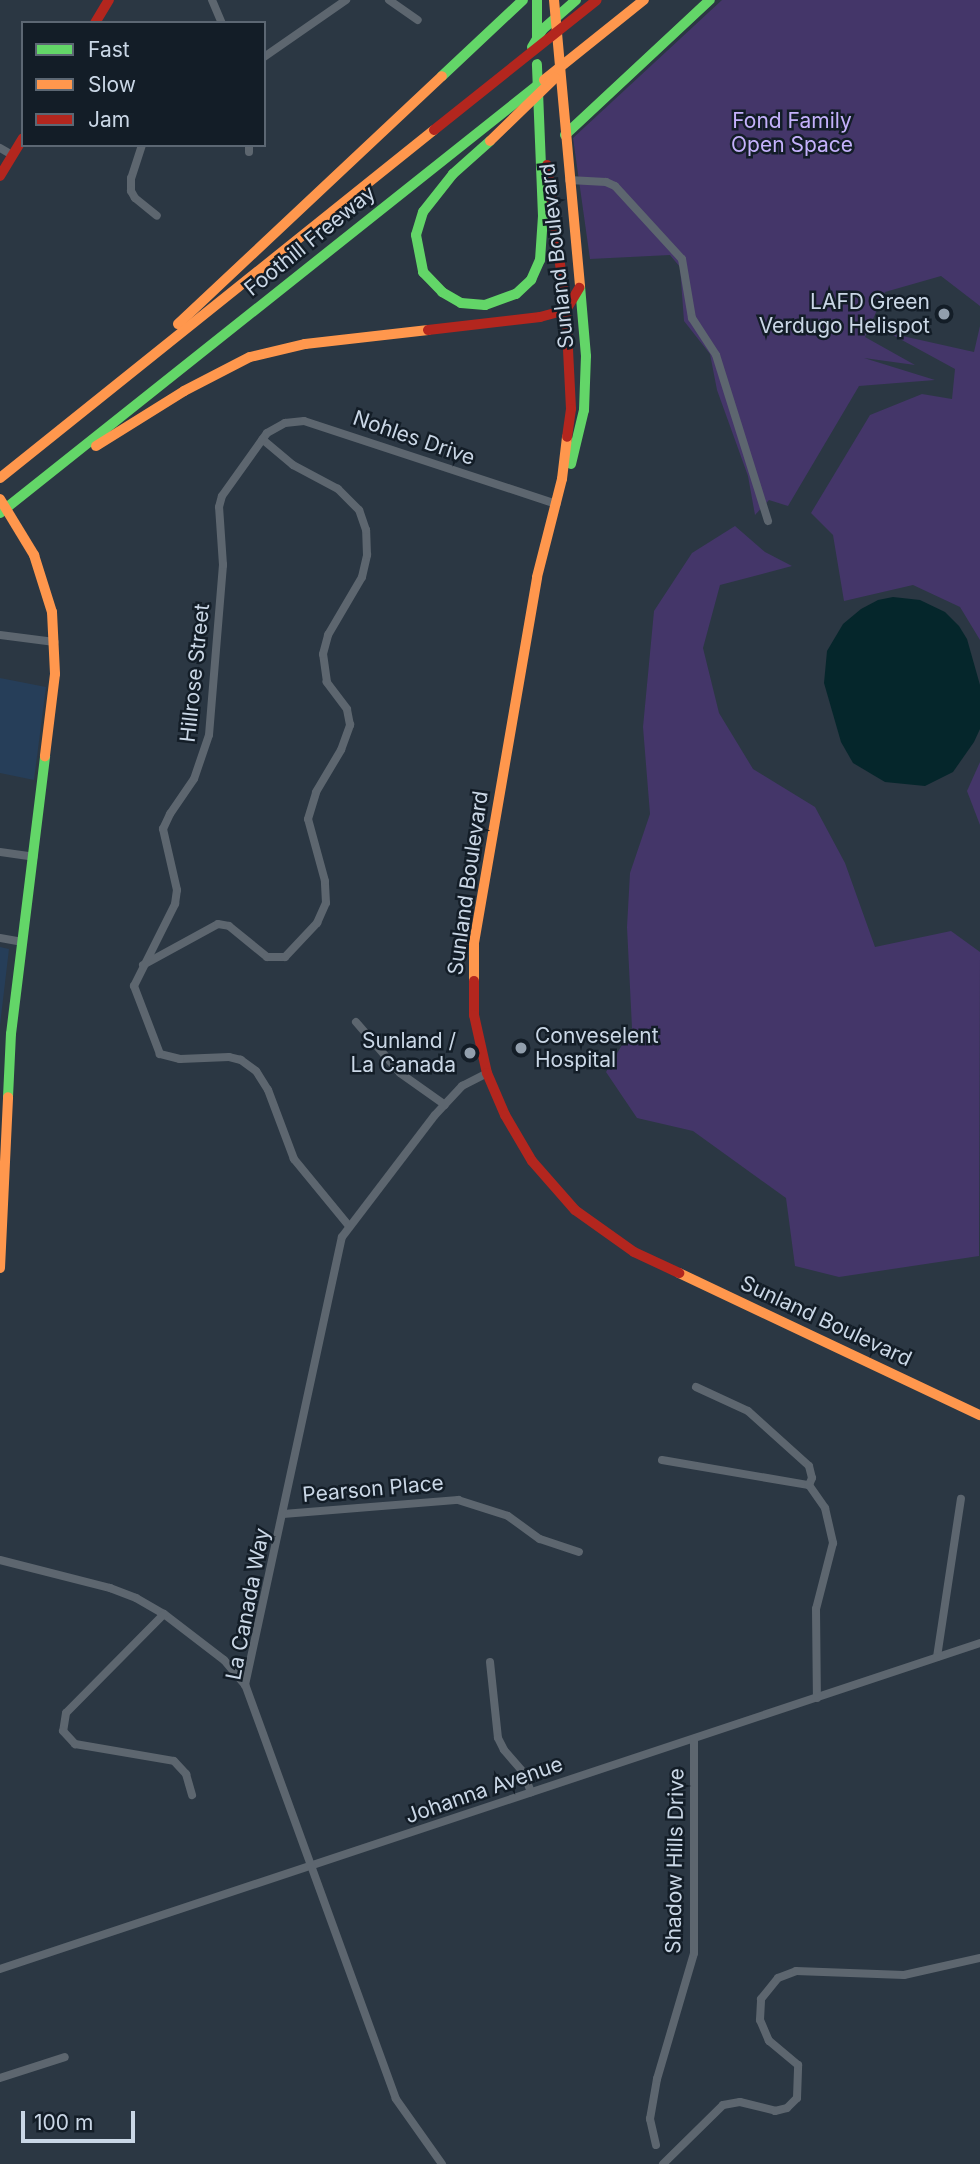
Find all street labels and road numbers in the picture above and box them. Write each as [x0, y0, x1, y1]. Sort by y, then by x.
street label: Sunland Boulevard [535, 162, 579, 350]
street label: Foothill Freeway [239, 181, 381, 301]
street label: Nohles Drive [350, 405, 478, 471]
street label: Hillrose Street [175, 602, 215, 744]
street label: Sunland Boulevard [443, 789, 493, 977]
street label: Sunland Boulevard [736, 1270, 916, 1372]
street label: Pearson Place [301, 1470, 445, 1508]
street label: La Canada Way [221, 1526, 275, 1682]
street label: Johanna Avenue [402, 1751, 566, 1829]
street label: Shadow Hills Drive [661, 1768, 689, 1954]

